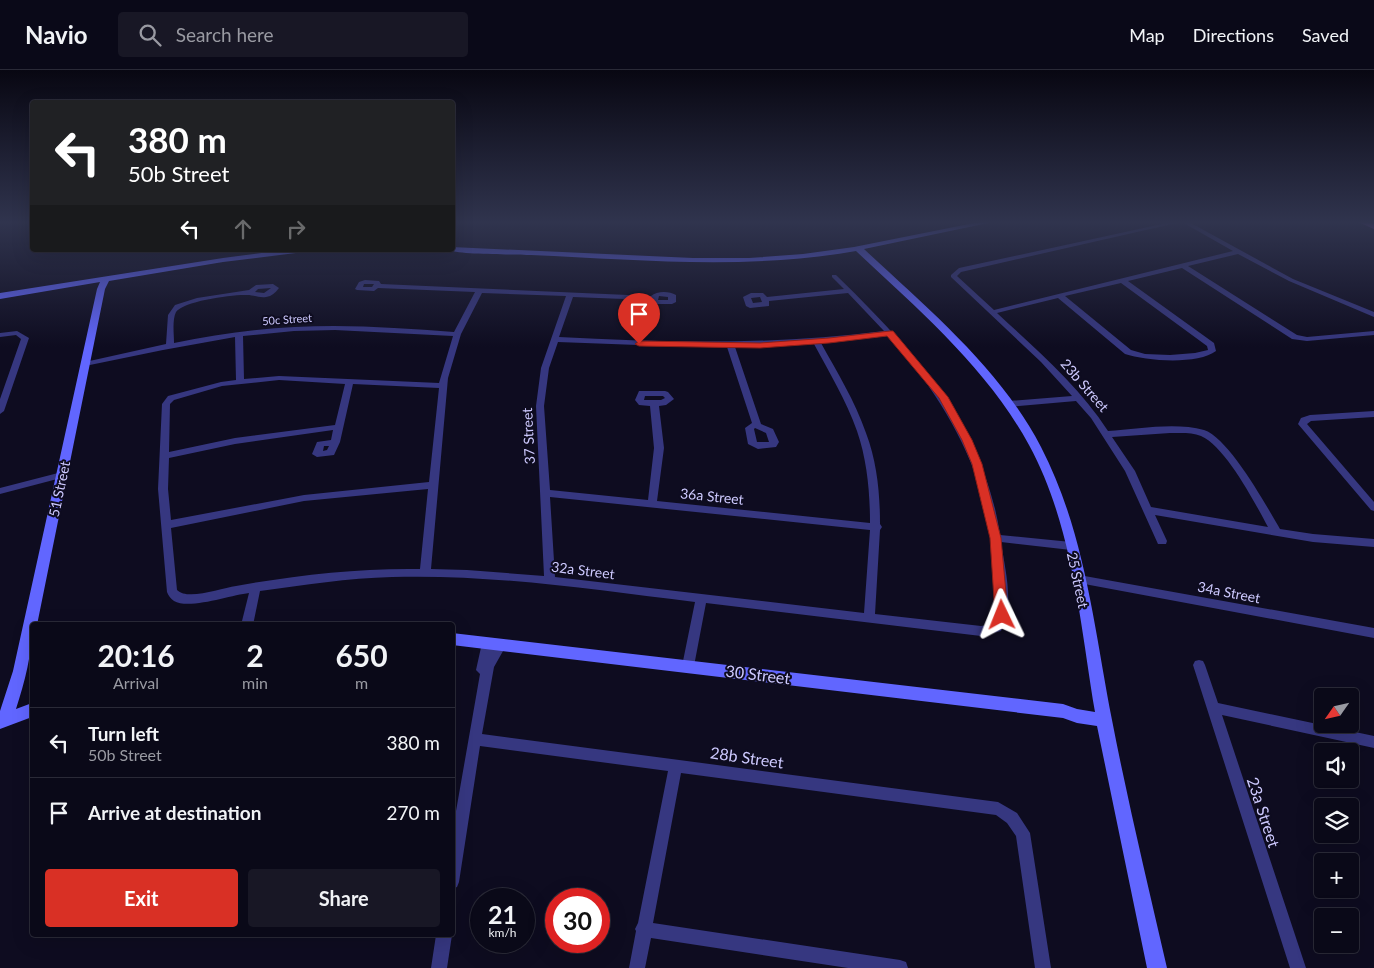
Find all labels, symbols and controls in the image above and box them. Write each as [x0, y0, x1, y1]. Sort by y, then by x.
search box [118, 12, 468, 57]
text: Navio [25, 20, 88, 49]
icon: search [136, 21, 164, 49]
text: Search here [176, 23, 274, 46]
text: Map [1129, 24, 1165, 46]
text: Directions [1193, 24, 1274, 46]
text: Saved [1302, 24, 1349, 46]
text: 380 m [128, 118, 227, 160]
icon: left [45, 120, 110, 185]
text: 50b Street [128, 160, 229, 187]
icon: left [176, 215, 204, 243]
icon: ahead [229, 215, 257, 243]
icon: right [282, 215, 310, 243]
pin [618, 293, 660, 344]
icon: arrive [625, 300, 653, 328]
street label: 50c Street [262, 311, 312, 327]
street label: 23b Street [1057, 355, 1113, 415]
street label: 37 Street [518, 407, 538, 465]
street label: 51 Street [45, 460, 73, 518]
street label: 36a Street [679, 484, 745, 508]
street label: 25 Street [1064, 551, 1092, 609]
street label: 32a Street [550, 558, 616, 582]
street label: 34a Street [1196, 578, 1262, 606]
position arrow [975, 588, 1027, 640]
text: 20:16 [97, 637, 175, 673]
text: 2 [246, 637, 264, 673]
text: 650 [335, 637, 388, 673]
street label: 30 Street [725, 661, 792, 687]
text: Arrival [113, 673, 159, 692]
text: min [242, 673, 268, 692]
text: m [355, 673, 368, 692]
north arrow [1314, 688, 1359, 732]
map controls [1314, 688, 1359, 953]
text: Turn left [88, 722, 159, 745]
icon: left [45, 729, 73, 757]
text: 380 m [386, 731, 440, 754]
street label: 28b Street [709, 742, 785, 772]
button: sound [1314, 743, 1359, 788]
text: 50b Street [88, 745, 162, 764]
street label: 23a Street [1244, 774, 1284, 850]
button: layers [1314, 798, 1359, 843]
icon: arrive [45, 799, 73, 827]
text: Arrive at destination [88, 801, 261, 824]
text: 270 m [386, 801, 440, 824]
button: + [1314, 853, 1359, 898]
button: Exit [45, 869, 238, 927]
button: Share [248, 869, 440, 927]
speed limit sign: 30 [545, 888, 610, 953]
text: 21 [488, 899, 517, 929]
button: − [1314, 908, 1359, 953]
text: km/h [488, 925, 517, 940]

